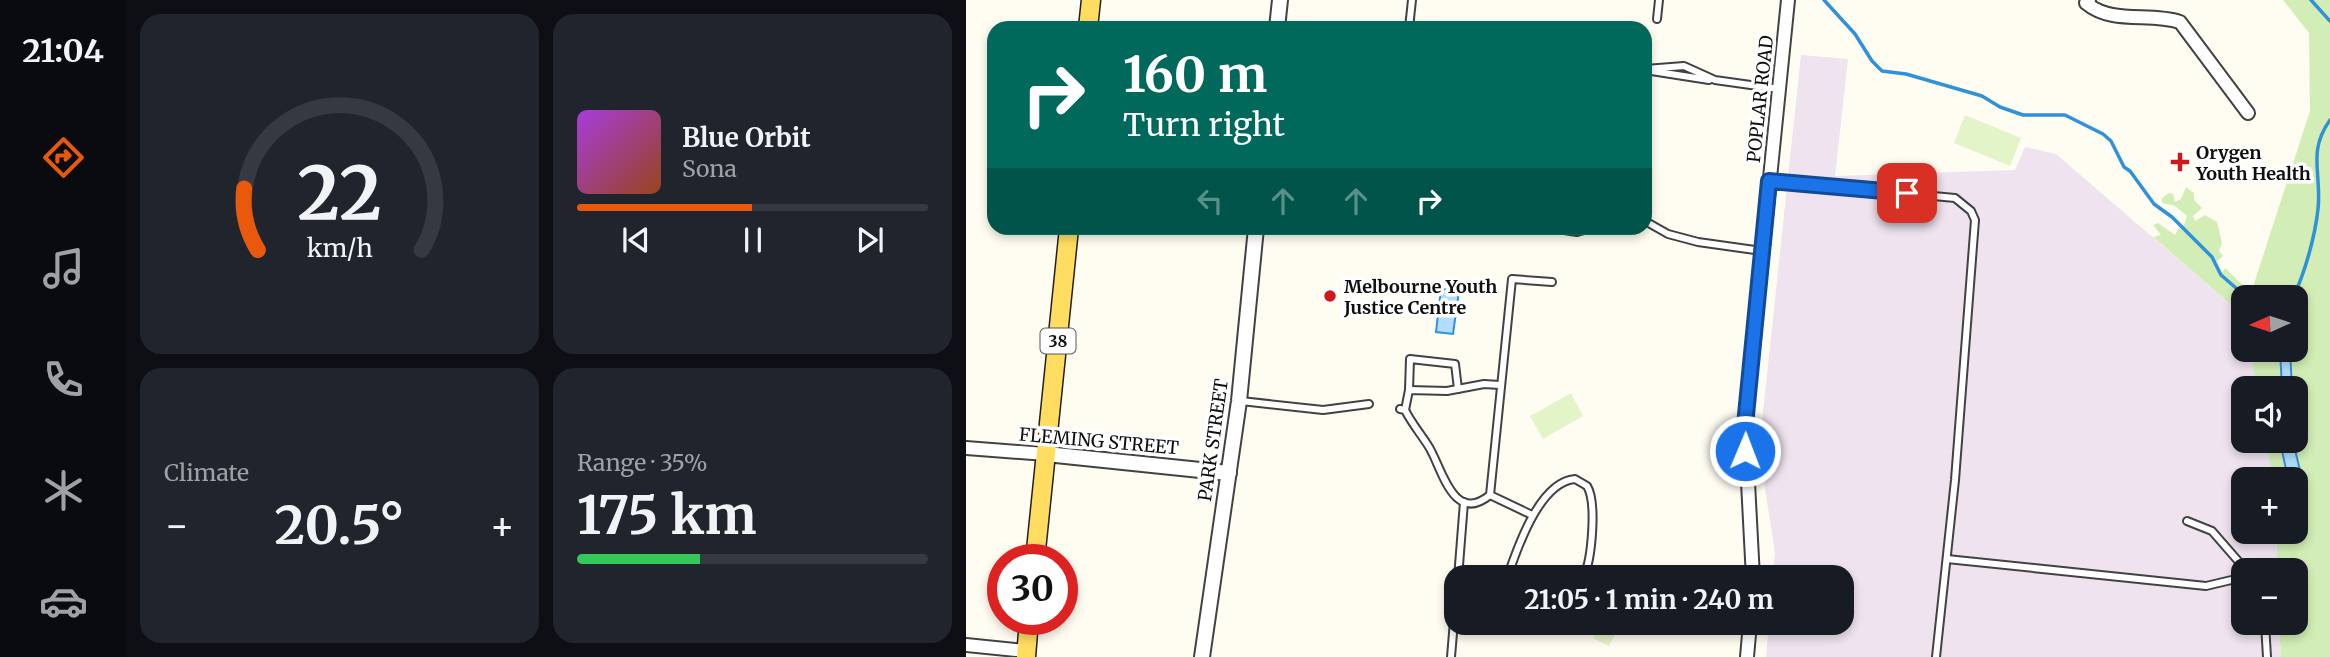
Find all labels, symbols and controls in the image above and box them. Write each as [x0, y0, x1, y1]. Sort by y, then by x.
text: 21:04 [22, 31, 104, 71]
street label: POPLAR ROAD [1742, 34, 1778, 164]
text: 160 m [1123, 44, 1267, 105]
icon: right [1008, 49, 1099, 140]
text: Turn right [1123, 105, 1285, 145]
text: Blue Orbit [682, 121, 811, 154]
icon: directions [39, 133, 88, 182]
place label: Orygen Youth Health [2195, 141, 2311, 185]
text: 22 [297, 149, 382, 241]
marker: Orygen Youth Health [2170, 152, 2190, 172]
text: Sona [682, 154, 737, 183]
pin [1877, 163, 1937, 223]
icon: arrive [1888, 174, 1926, 212]
icon: left [1191, 182, 1229, 220]
icon: ahead [1264, 182, 1302, 220]
icon: ahead [1337, 182, 1375, 220]
icon: right [1410, 182, 1448, 220]
icon: previous [617, 221, 655, 259]
icon: pause [734, 221, 772, 259]
icon: next [851, 221, 889, 259]
text: km/h [306, 232, 373, 264]
icon: music [39, 244, 88, 293]
place label: Melbourne Youth Justice Centre [1343, 275, 1497, 319]
north arrow [2231, 285, 2308, 362]
map controls [2231, 285, 2308, 635]
marker: Melbourne Youth Justice Centre [1322, 288, 1338, 304]
road number: 38 [1040, 328, 1076, 354]
icon: phone [39, 355, 88, 404]
button: sound [2231, 376, 2308, 453]
street label: PARK STREET [1193, 377, 1233, 503]
position arrow [1708, 414, 1782, 488]
street label: FLEMING STREET [1018, 423, 1180, 459]
text: Range · 35% [577, 448, 708, 477]
text: Climate [164, 458, 249, 487]
icon: climate [39, 466, 88, 515]
button: + [2231, 467, 2308, 544]
text: 175 km [577, 483, 756, 548]
text: 20.5° [275, 493, 404, 558]
text: − [164, 502, 189, 549]
text: + [490, 502, 515, 549]
speed limit sign: 30 [987, 544, 1078, 635]
button: − [2231, 558, 2308, 635]
icon: car [39, 577, 88, 626]
text: 21:05 · 1 min · 240 m [1524, 583, 1774, 616]

